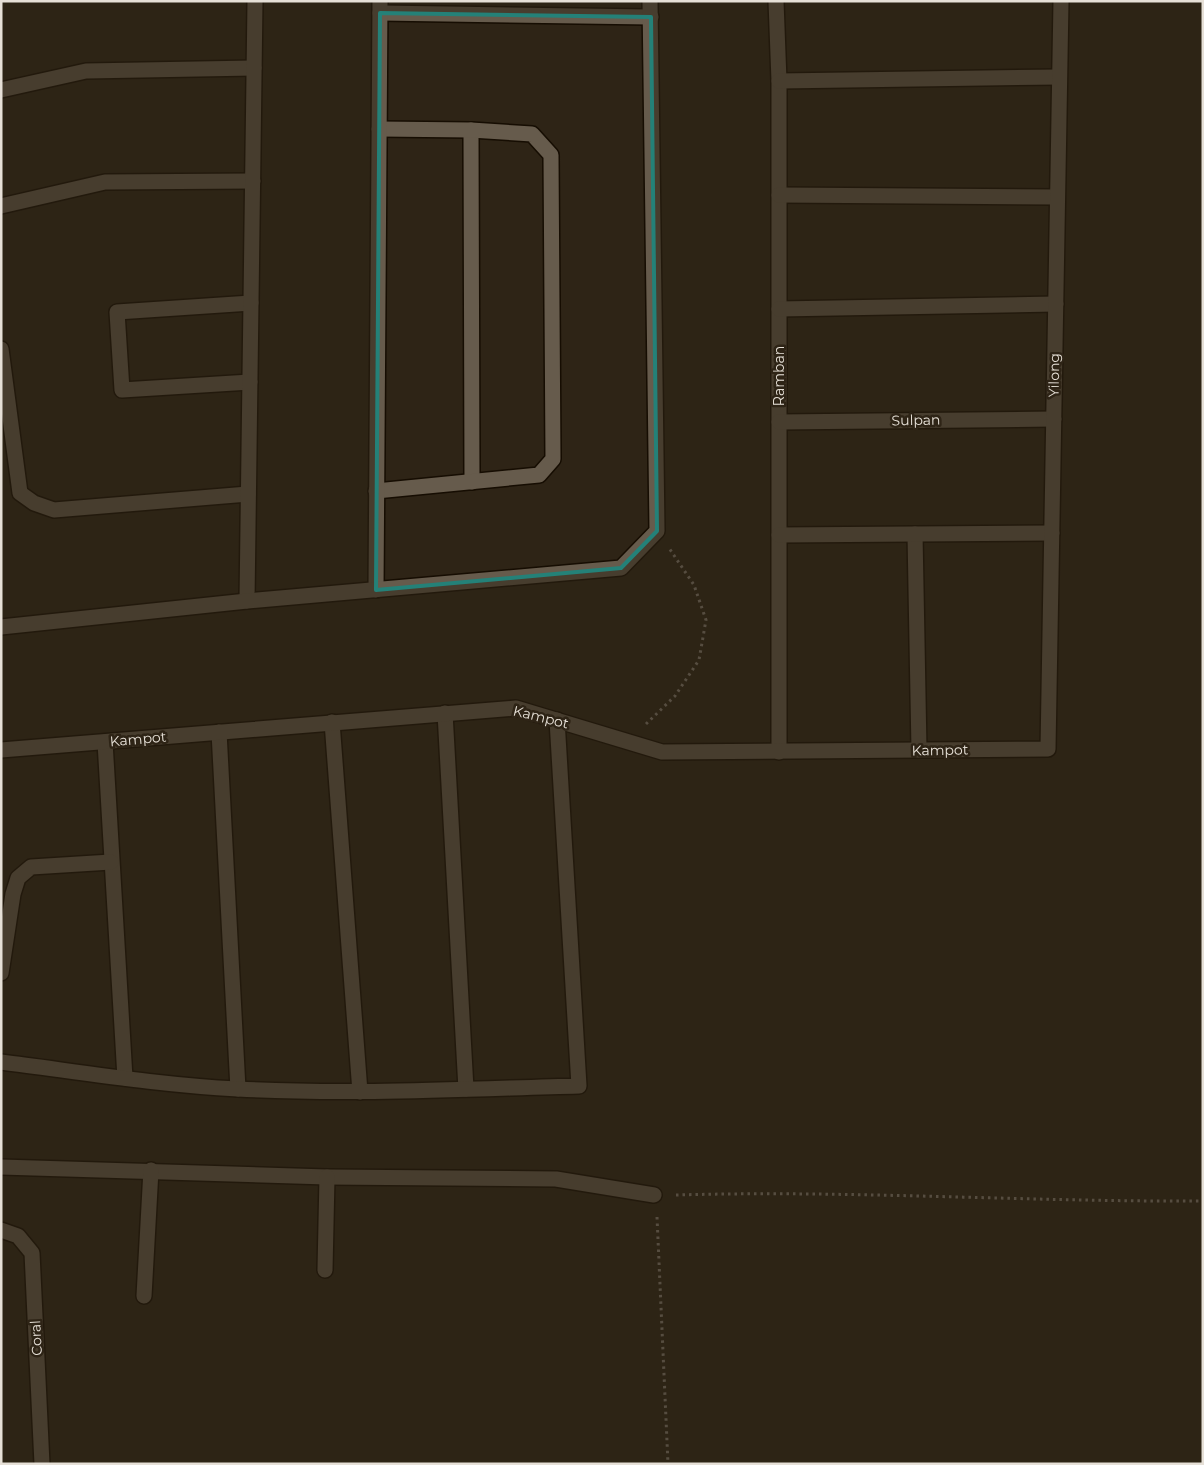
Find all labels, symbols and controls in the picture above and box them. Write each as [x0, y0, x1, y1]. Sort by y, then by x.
street label: Ramban [770, 346, 788, 406]
street label: Yilong [1045, 353, 1063, 397]
street label: Sulpan [891, 411, 941, 429]
street label: Kampot [511, 701, 571, 733]
street label: Kampot [109, 728, 167, 750]
street label: Kampot [911, 740, 969, 759]
street label: Coral [26, 1320, 46, 1356]

